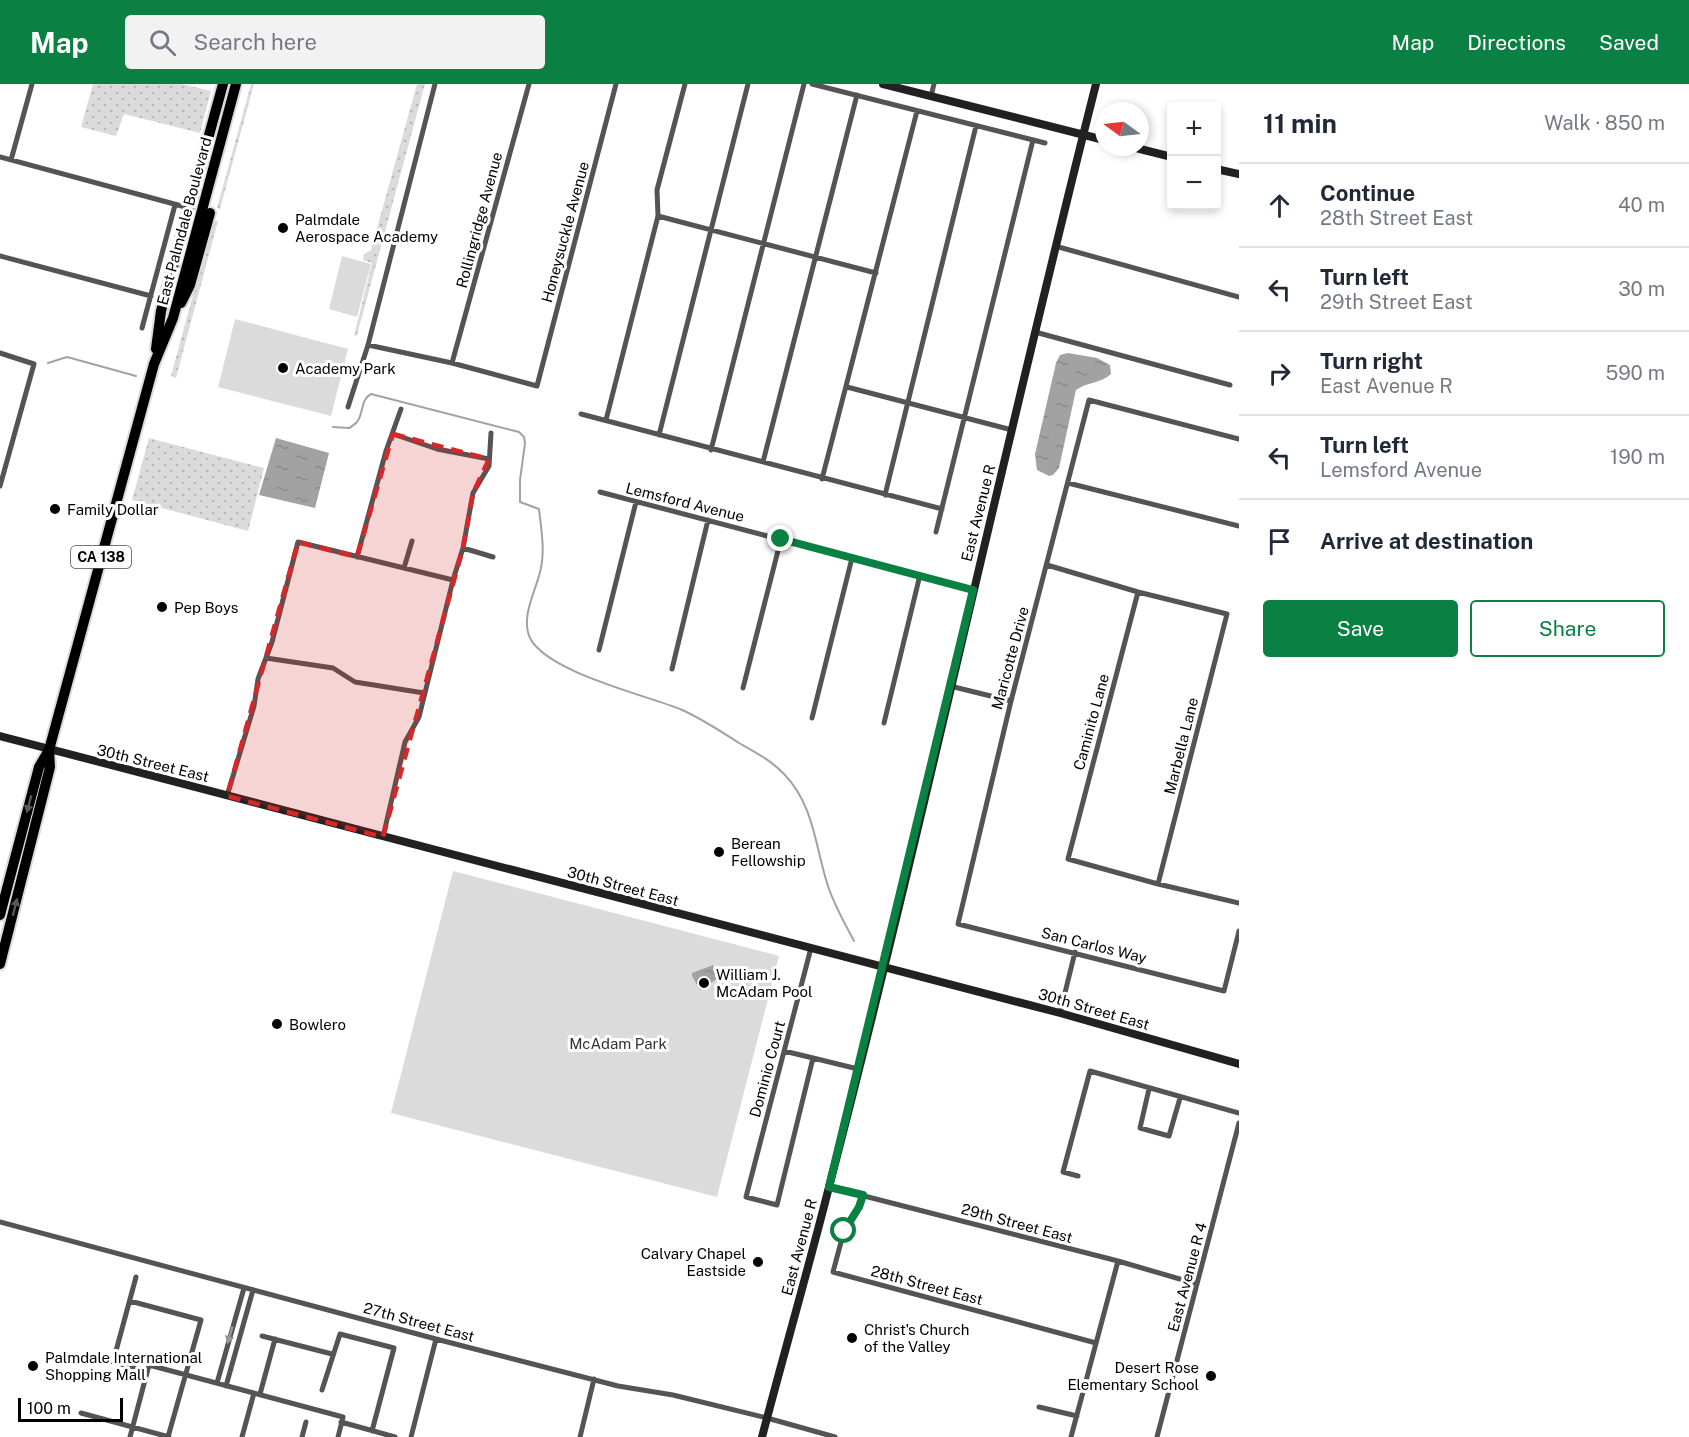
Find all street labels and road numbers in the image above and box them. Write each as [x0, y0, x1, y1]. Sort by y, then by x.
street label: East Palmdale Boulevard [153, 135, 215, 307]
street label: Rollingridge Avenue [453, 150, 505, 290]
street label: Honeysuckle Avenue [538, 160, 592, 304]
street label: East Avenue R [958, 463, 998, 563]
street label: Lemsford Avenue [624, 479, 746, 525]
road number: CA 138 [71, 546, 131, 568]
street label: Maricotte Drive [988, 605, 1032, 711]
street label: Caminito Lane [1070, 672, 1112, 772]
street label: Marbella Lane [1161, 696, 1201, 796]
street label: 30th Street East [95, 741, 211, 785]
street label: 30th Street East [565, 863, 681, 909]
street label: San Carlos Way [1039, 924, 1149, 966]
street label: 30th Street East [1036, 985, 1152, 1033]
street label: Dominio Court [746, 1019, 788, 1119]
street label: East Avenue R [778, 1197, 820, 1297]
street label: 29th Street East [959, 1200, 1075, 1246]
street label: East Avenue R 4 [1164, 1220, 1210, 1334]
street label: 28th Street East [869, 1262, 985, 1308]
street label: 27th Street East [362, 1299, 477, 1345]

